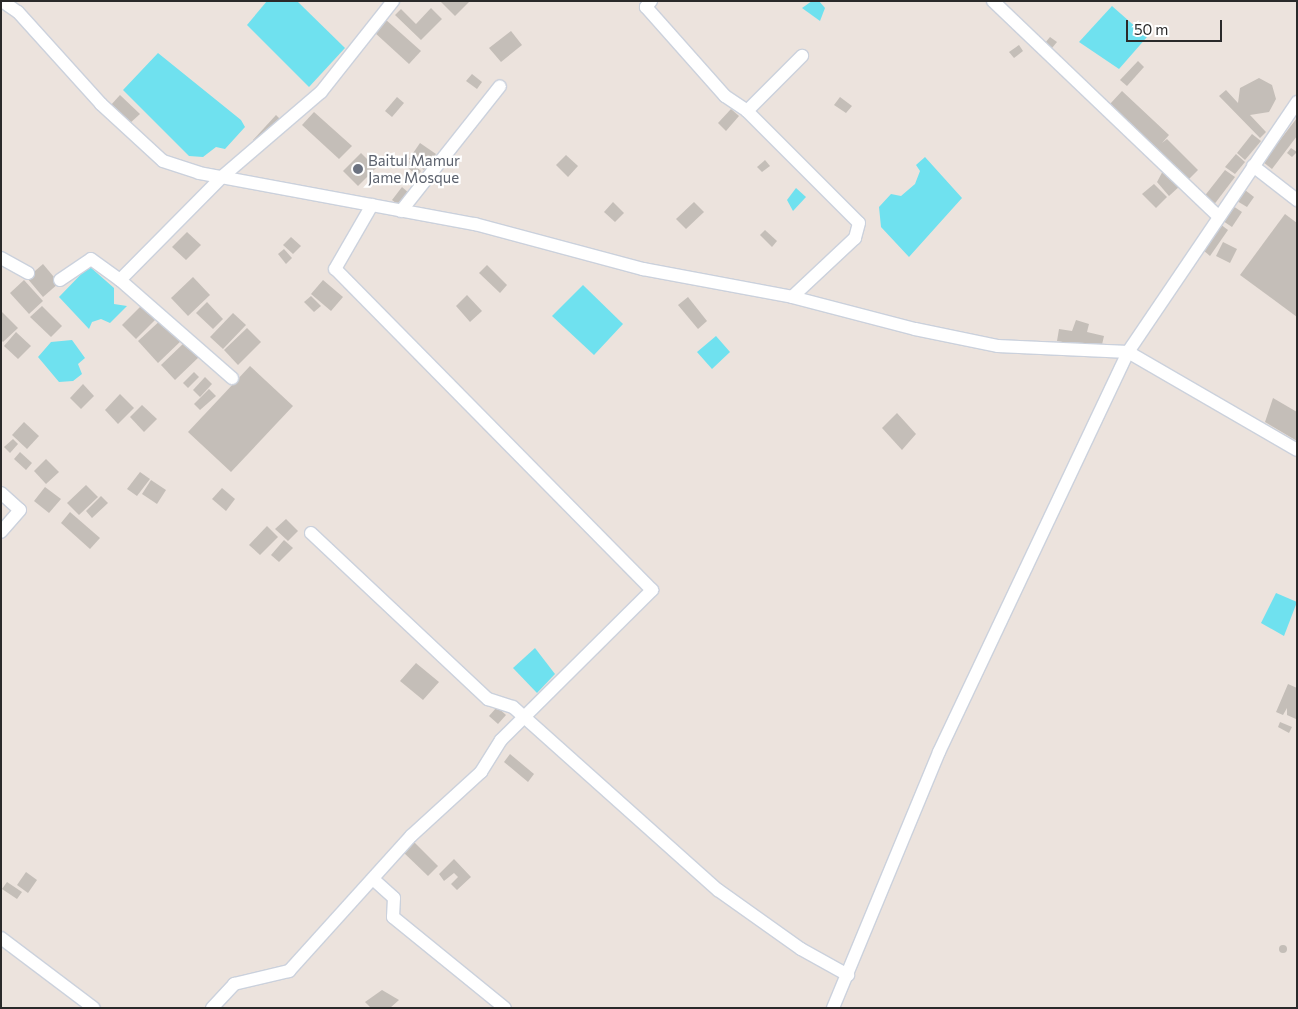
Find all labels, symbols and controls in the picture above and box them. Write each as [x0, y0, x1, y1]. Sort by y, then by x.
scale bar [1128, 10, 1224, 42]
text: 50 m [1134, 20, 1168, 38]
place label: Baitul Mamur Jame Mosque [368, 151, 460, 186]
marker: Baitul Mamur Jame Mosque [352, 163, 364, 175]

